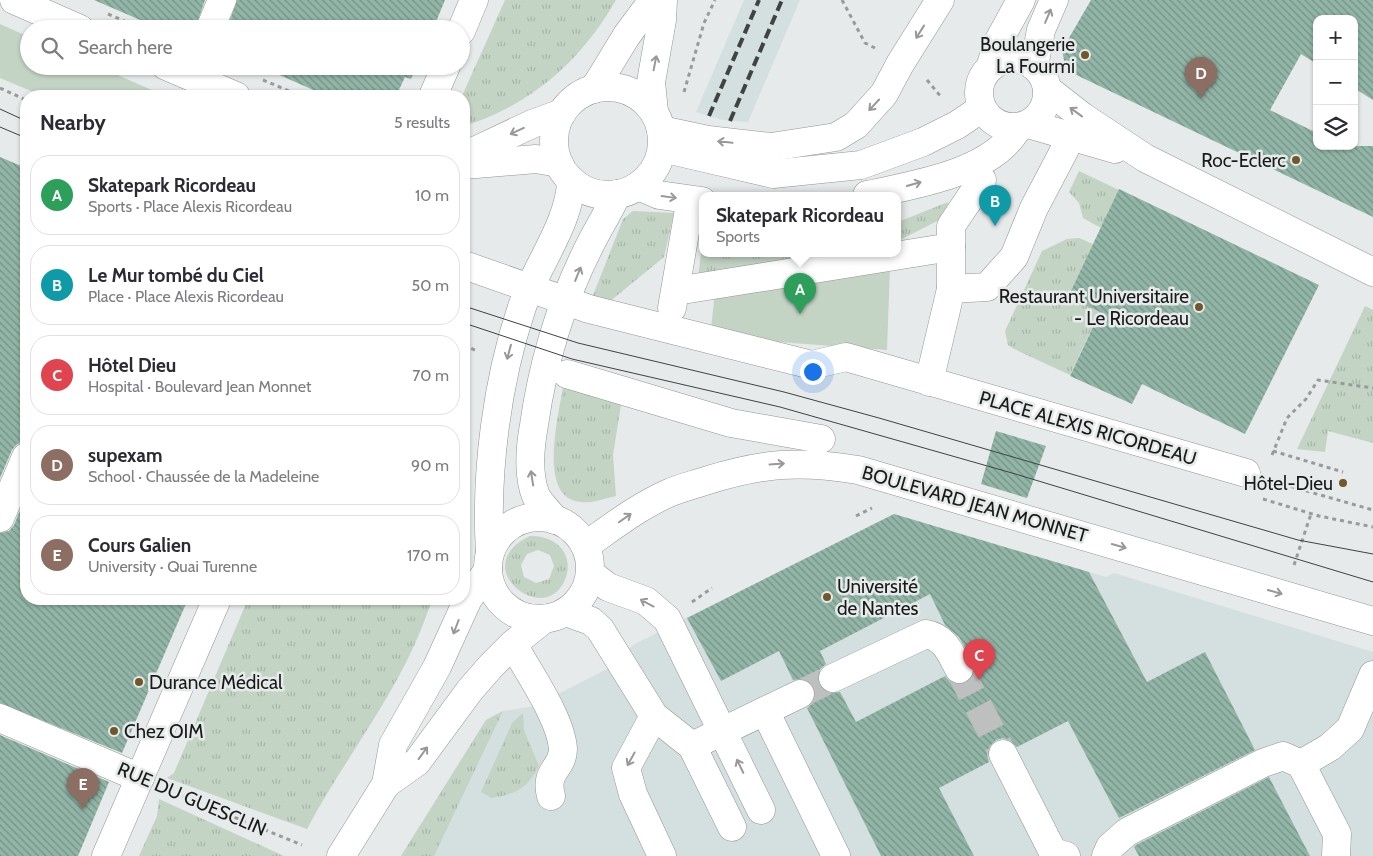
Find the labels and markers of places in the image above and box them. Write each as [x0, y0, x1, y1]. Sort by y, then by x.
place label: Boulangerie La Fourmi [980, 33, 1075, 78]
marker: Boulangerie La Fourmi [1079, 49, 1091, 61]
pin: D [1185, 57, 1217, 98]
place label: Roc-Eclerc [1201, 149, 1286, 172]
marker: Roc-Eclerc [1290, 154, 1302, 166]
pin: B [979, 185, 1011, 226]
pin: A [784, 273, 816, 314]
place label: Restaurant Universitaire - Le Ricordeau [999, 285, 1189, 330]
marker: Restaurant Universitaire - Le Ricordeau [1193, 301, 1205, 313]
place label: Hôtel-Dieu [1244, 472, 1333, 495]
marker: Hôtel-Dieu [1337, 477, 1349, 489]
place label: Université de Nantes [837, 575, 918, 620]
marker: Université de Nantes [821, 591, 833, 603]
pin: C [963, 639, 995, 680]
place label: Durance Médical [149, 671, 283, 694]
marker: Durance Médical [133, 676, 145, 688]
place label: Chez OIM [124, 720, 204, 743]
marker: Chez OIM [108, 725, 120, 737]
pin: E [67, 768, 99, 809]

